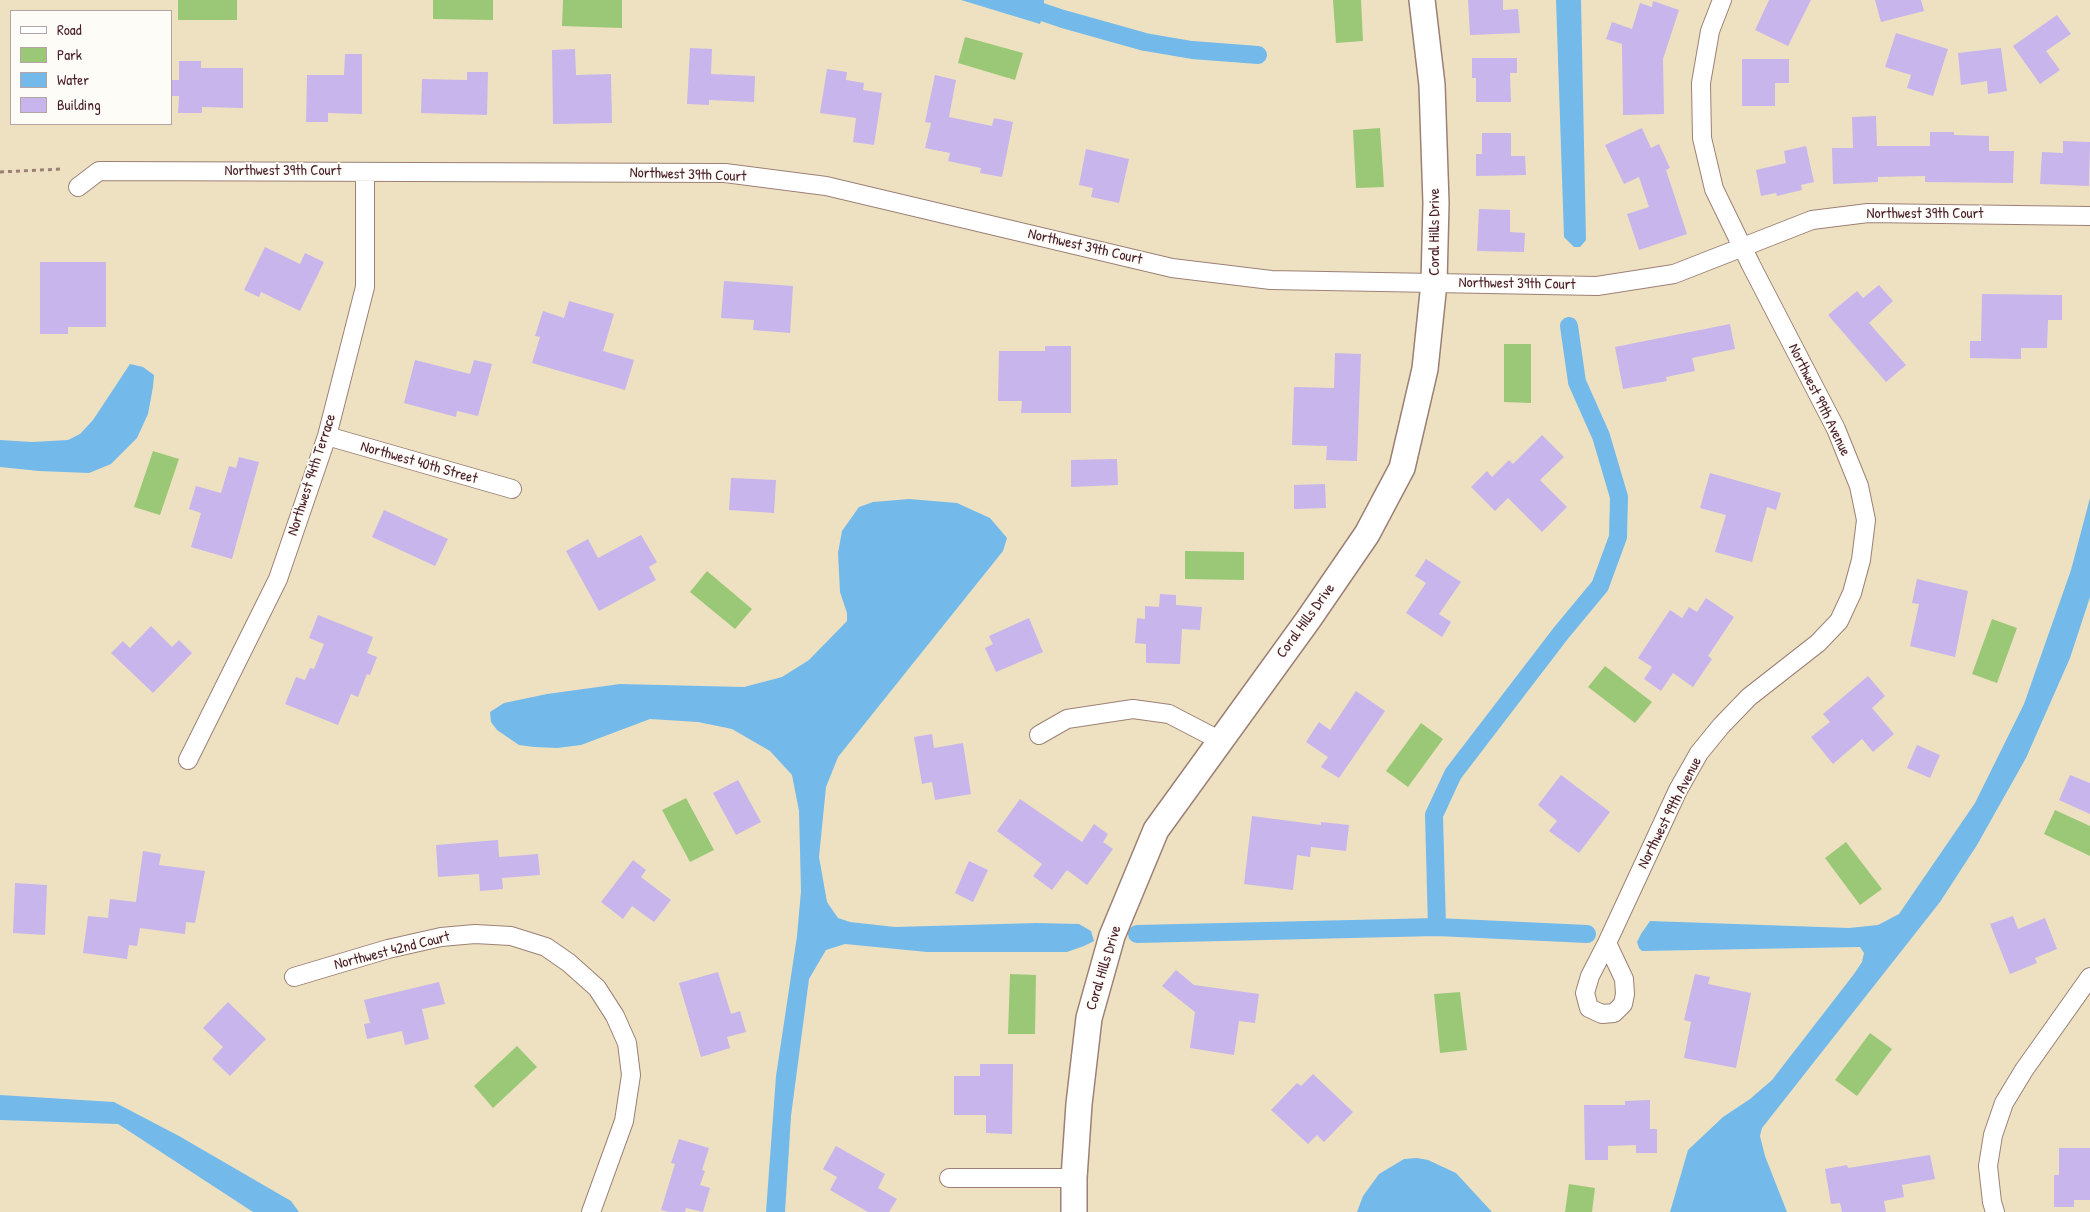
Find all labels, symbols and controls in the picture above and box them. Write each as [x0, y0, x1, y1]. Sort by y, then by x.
legend [10, 10, 172, 125]
text: Road [57, 19, 82, 40]
text: Park [57, 44, 82, 65]
text: Water [57, 69, 89, 90]
text: Building [57, 94, 101, 115]
street label: Northwest 39th Court [225, 162, 341, 180]
street label: Northwest 39th Court [629, 164, 747, 186]
street label: Coral Hills Drive [1426, 188, 1444, 276]
street label: Northwest 39th Court [1867, 205, 1983, 223]
street label: Northwest 39th Court [1026, 225, 1144, 269]
street label: Northwest 39th Court [1458, 274, 1576, 294]
street label: Northwest 99th Avenue [1784, 341, 1854, 459]
street label: Northwest 94th Terrace [284, 412, 340, 538]
street label: Northwest 40th Street [358, 438, 480, 488]
street label: Coral Hills Drive [1273, 580, 1339, 662]
street label: Northwest 99th Avenue [1634, 754, 1706, 872]
street label: Coral Hills Drive [1083, 923, 1125, 1013]
street label: Northwest 42nd Court [332, 928, 452, 974]

